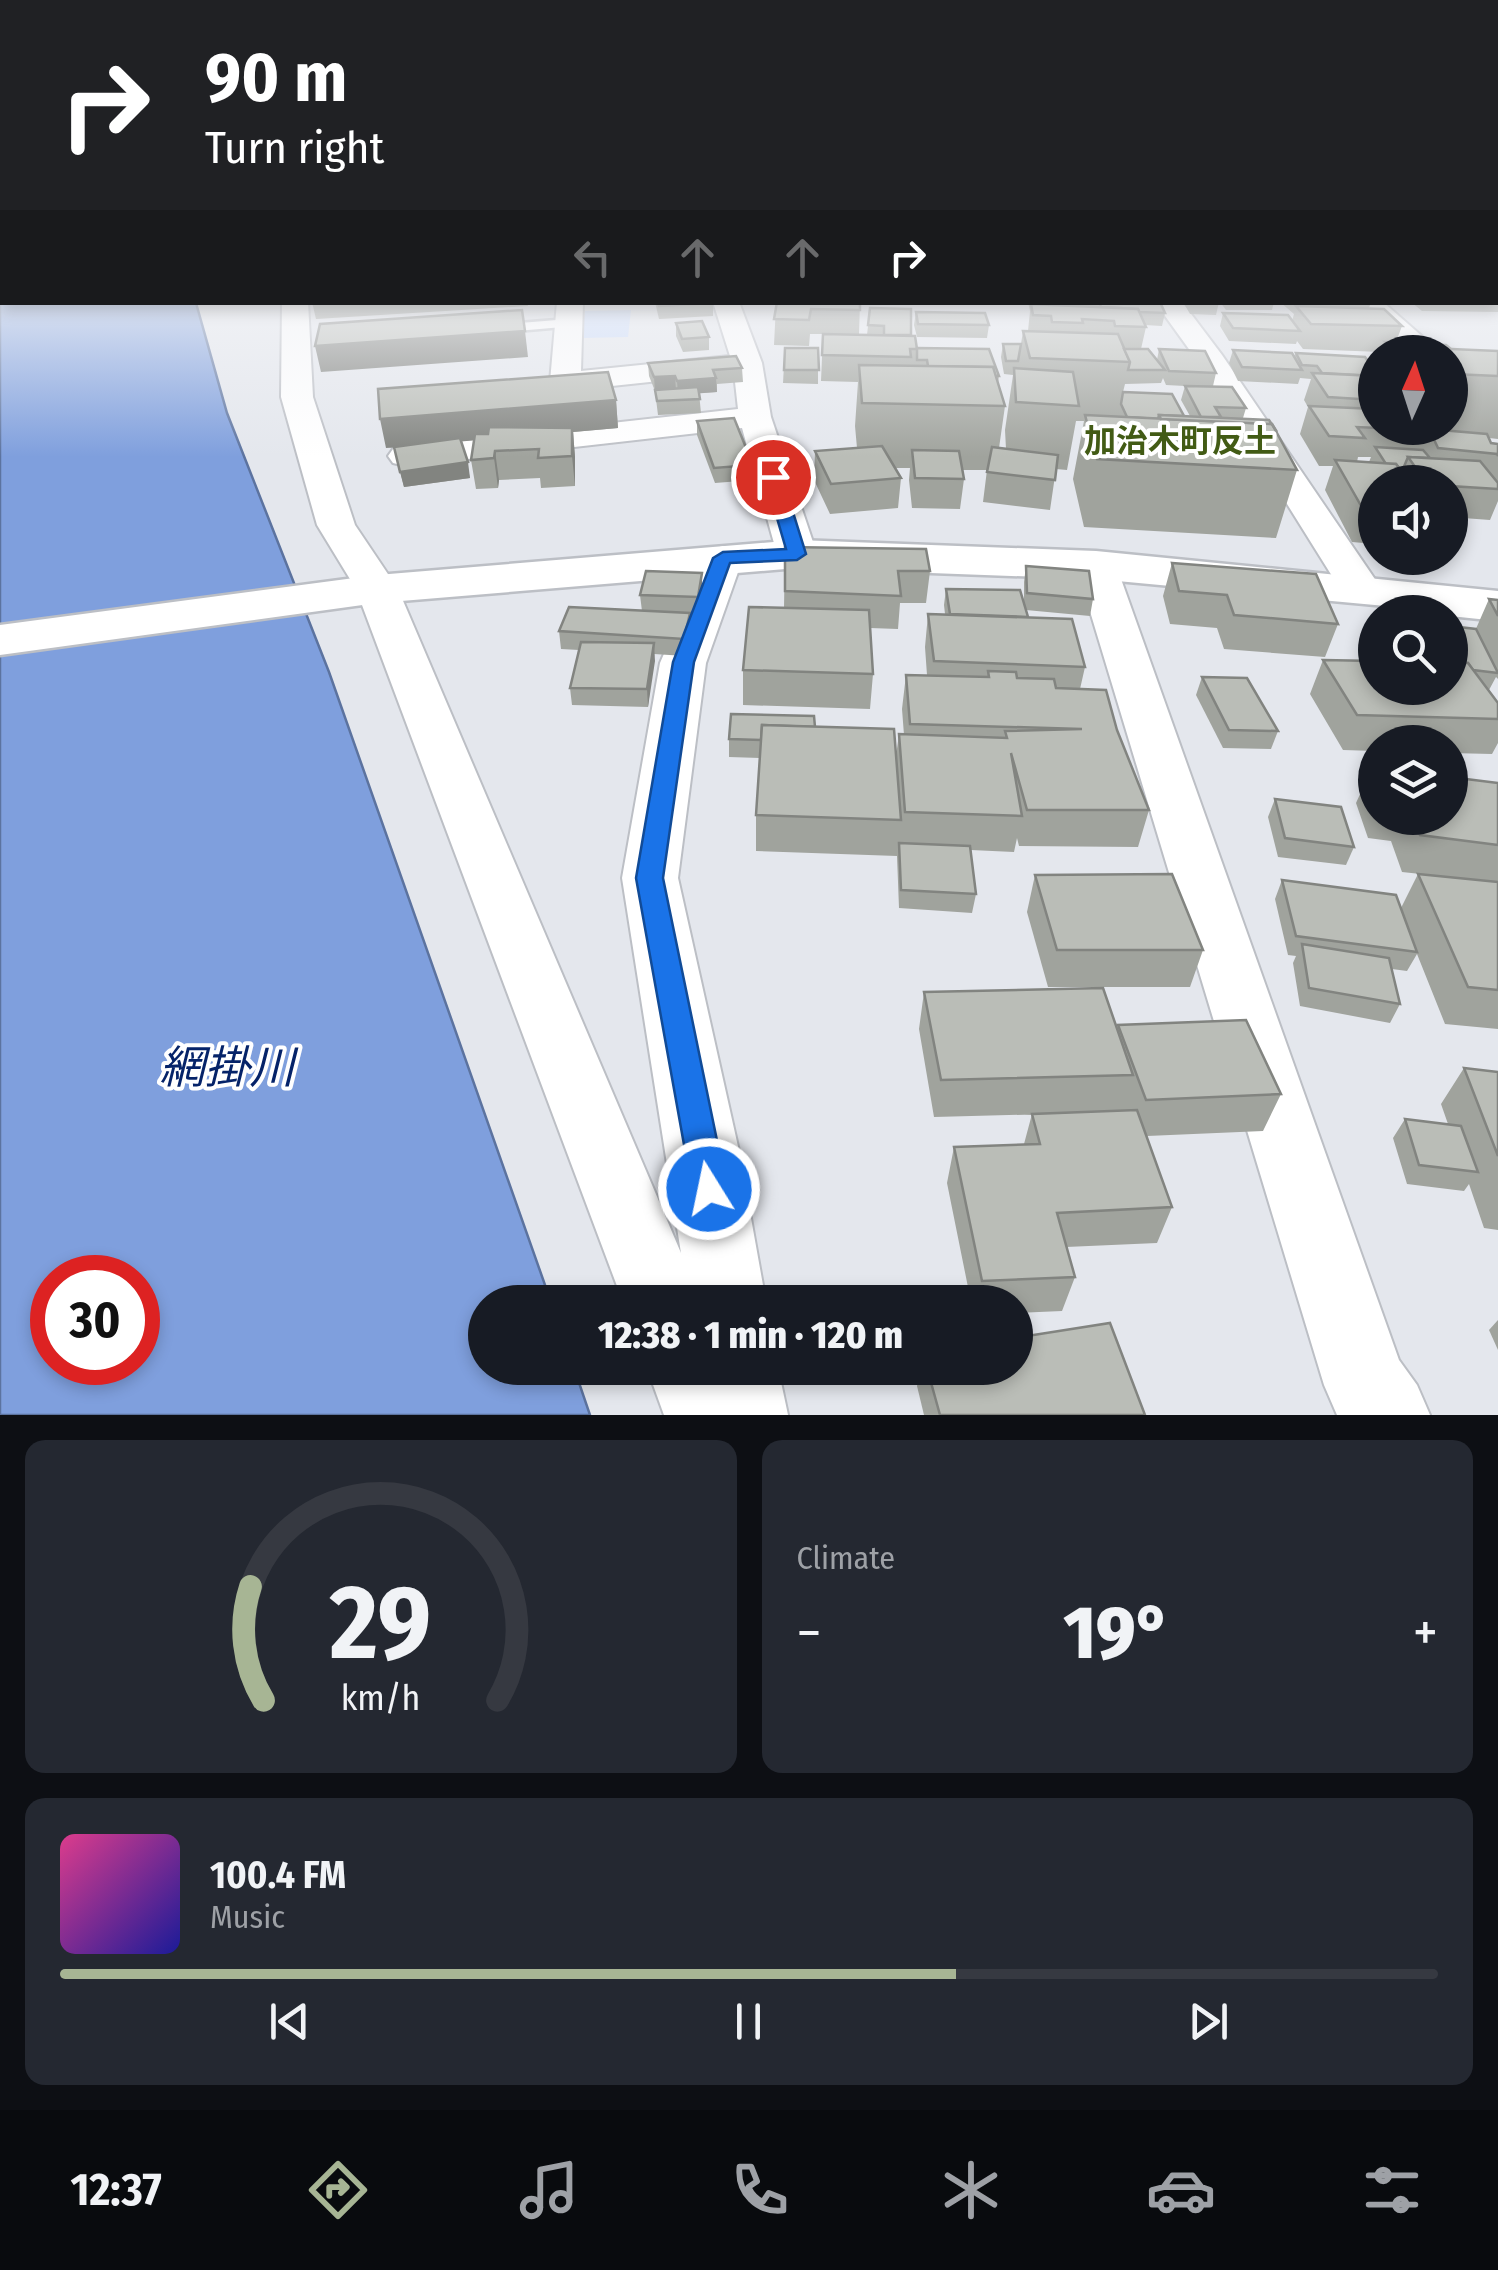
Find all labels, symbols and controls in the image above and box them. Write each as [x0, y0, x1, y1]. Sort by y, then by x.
text: 90 m [205, 36, 347, 120]
icon: right [40, 40, 170, 170]
text: Turn right [205, 121, 384, 175]
icon: left [565, 230, 620, 285]
icon: ahead [670, 230, 725, 285]
icon: ahead [775, 230, 830, 285]
icon: right [880, 230, 935, 285]
north arrow [1358, 335, 1468, 445]
map controls [1358, 335, 1468, 835]
district label: 加治木町反土 [1084, 422, 1276, 460]
pin [731, 435, 816, 520]
icon: arrive [746, 450, 801, 505]
button: sound [1358, 465, 1468, 575]
button: search [1358, 595, 1468, 705]
button: layers [1358, 725, 1468, 835]
water label: 網掛川 [159, 1041, 298, 1095]
position arrow [657, 1137, 761, 1241]
speed limit sign: 30 [30, 1255, 160, 1385]
text: 12:38 · 1 min · 120 m [598, 1312, 903, 1358]
text: Climate [797, 1539, 895, 1577]
text: 29 [329, 1561, 431, 1686]
text: 19° [1064, 1588, 1171, 1678]
text: − [797, 1600, 821, 1666]
text: + [1413, 1600, 1438, 1666]
text: km/h [341, 1677, 421, 1719]
text: 100.4 FM [210, 1852, 346, 1898]
text: Music [210, 1898, 285, 1936]
icon: previous [262, 1994, 317, 2049]
icon: pause [721, 1994, 776, 2049]
icon: next [1181, 1994, 1236, 2049]
icon: directions [303, 2155, 373, 2225]
icon: music [514, 2155, 584, 2225]
icon: phone [725, 2155, 795, 2225]
icon: climate [936, 2155, 1006, 2225]
icon: car [1146, 2155, 1216, 2225]
icon: filters [1357, 2155, 1427, 2225]
text: 12:37 [70, 2163, 162, 2217]

